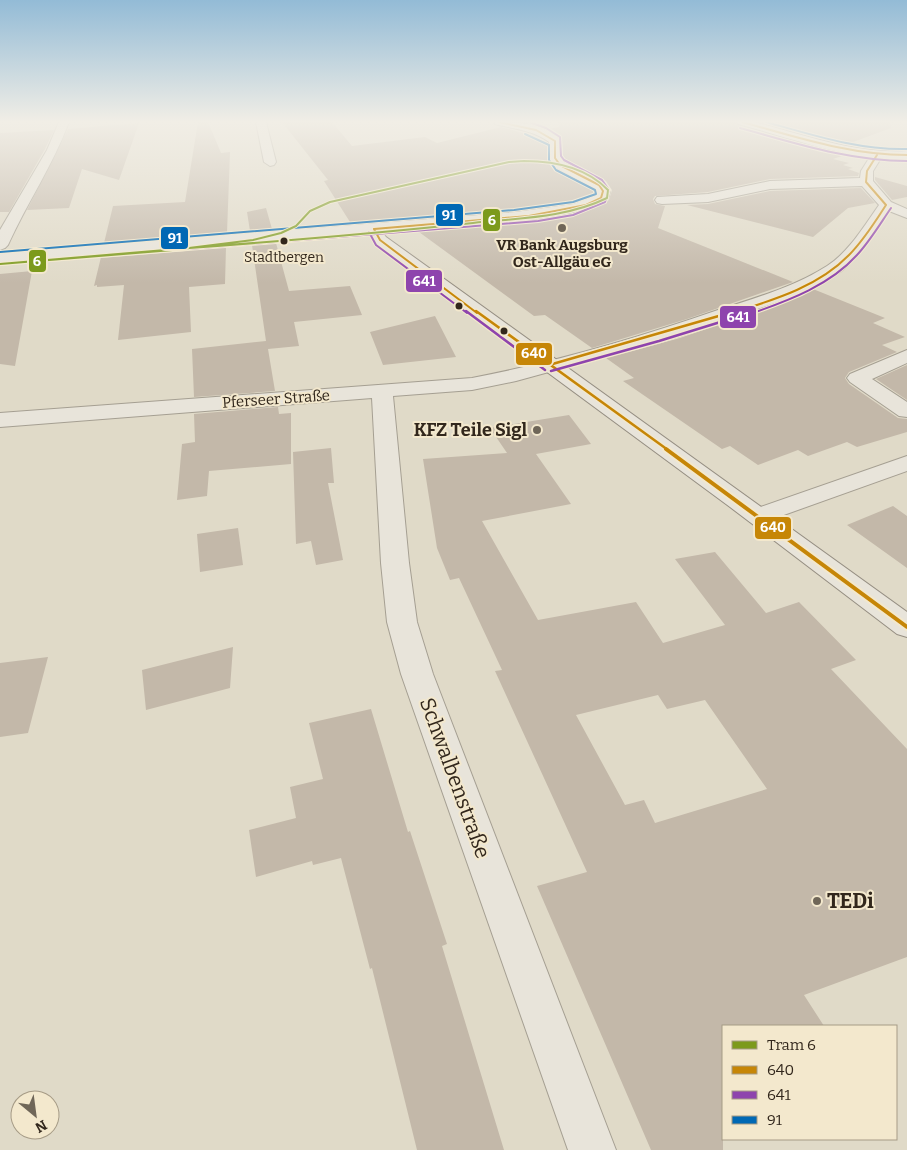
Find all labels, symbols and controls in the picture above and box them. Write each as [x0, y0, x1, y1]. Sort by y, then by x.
line badge: 91 [435, 203, 464, 227]
text: 91 [442, 207, 456, 224]
line badge: 6 [482, 208, 501, 232]
text: 6 [488, 212, 496, 229]
marker: VR Bank Augsburg Ost-Allgäu eG [556, 222, 568, 234]
line badge: 91 [160, 226, 189, 250]
text: 91 [168, 230, 182, 247]
marker: Stadtbergen [279, 236, 289, 246]
place label: VR Bank Augsburg Ost-Allgäu eG [496, 236, 628, 271]
line badge: 6 [28, 249, 47, 273]
place label: Stadtbergen [244, 249, 324, 266]
text: 6 [33, 253, 41, 270]
line badge: 641 [405, 269, 443, 293]
text: 641 [413, 273, 435, 290]
unlabelled marker [454, 301, 464, 311]
line badge: 641 [719, 305, 757, 329]
text: 641 [727, 309, 749, 326]
unlabelled marker [499, 326, 509, 336]
line badge: 640 [515, 342, 553, 366]
text: 640 [521, 345, 547, 362]
street label: Pferseer Straße [221, 386, 331, 412]
place label: KFZ Teile Sigl [414, 419, 527, 441]
marker: KFZ Teile Sigl [531, 424, 543, 436]
line badge: 640 [754, 516, 792, 540]
text: 640 [760, 519, 786, 536]
street label: Schwalbenstraße [414, 694, 496, 862]
place label: TEDi [827, 888, 874, 914]
marker: TEDi [811, 895, 823, 907]
legend [722, 1025, 897, 1140]
text: Tram 6 [767, 1036, 816, 1054]
text: 640 [767, 1061, 794, 1079]
text: 641 [767, 1086, 791, 1104]
north arrow [10, 1090, 60, 1140]
text: 91 [767, 1111, 782, 1129]
text: N [32, 1116, 50, 1136]

